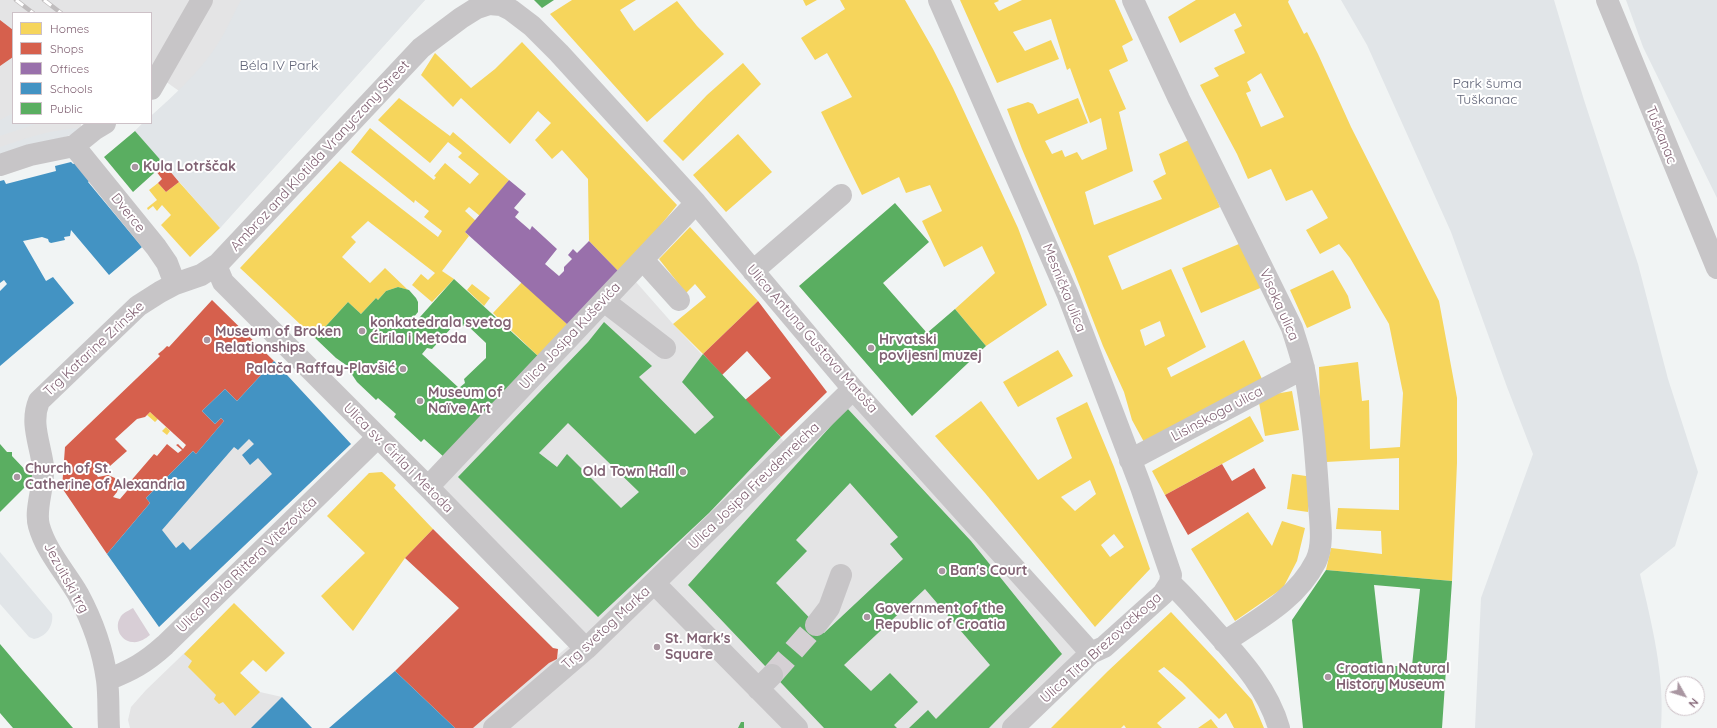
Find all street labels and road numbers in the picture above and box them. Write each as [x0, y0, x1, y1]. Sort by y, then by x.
street label: Ambroz and Klotilda Vranyczany Street [227, 57, 413, 255]
street label: Tuškanac [1642, 104, 1680, 166]
street label: Dverce [107, 190, 149, 236]
street label: Mesnička ulica [1039, 241, 1089, 335]
street label: Ulica Antuna Gustava Matoša [743, 261, 881, 417]
street label: Visoka ulica [1256, 266, 1302, 344]
street label: Ulica Josipa Kuševića [516, 279, 624, 393]
street label: Trg Katarine Zrinske [40, 298, 148, 400]
street label: Lisinskoga ulica [1168, 383, 1266, 445]
street label: Ulica sv. Ćirila i Metoda [340, 400, 456, 516]
street label: Ulica Josipa Freudenreicha [685, 419, 823, 553]
street label: Ulica Pavla Rittera Vitezovića [173, 493, 321, 637]
street label: Jezuitski trg [40, 540, 92, 616]
street label: Trg svetog Marka [559, 583, 653, 673]
street label: Ulica Tita Brezovačkoga [1037, 589, 1165, 707]

